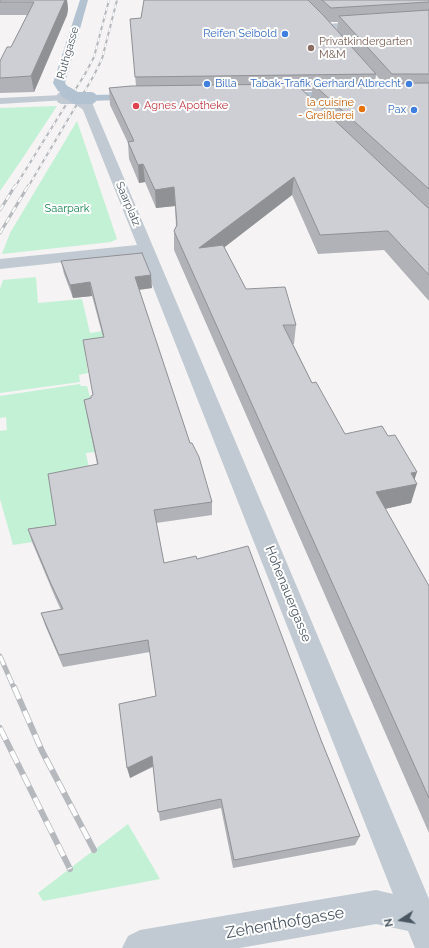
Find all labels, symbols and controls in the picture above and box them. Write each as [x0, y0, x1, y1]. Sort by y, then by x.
street label: Ruthgasse [54, 25, 82, 81]
place label: Reifen Seibold [203, 27, 277, 41]
marker: Reifen Seibold [280, 29, 290, 39]
place label: Privatkindergarten M&M [319, 35, 412, 61]
marker: Privatkindergarten M&M [306, 43, 316, 53]
place label: Billa [215, 77, 237, 91]
place label: Tabak-Trafik Gerhard Albrecht [250, 77, 401, 91]
marker: Billa [202, 79, 212, 89]
marker: Tabak-Trafik Gerhard Albrecht [404, 79, 414, 89]
place label: la cuisine - Greißlerei [298, 96, 354, 122]
place label: Agnes Apotheke [144, 99, 228, 113]
marker: Agnes Apotheke [131, 101, 141, 111]
place label: Pax [388, 103, 406, 117]
marker: la cuisine - Greißlerei [357, 104, 367, 114]
marker: Pax [409, 105, 419, 115]
street label: Saarplatz [113, 180, 143, 228]
park label: Saarpark [44, 202, 90, 216]
street label: Hohenauergasse [262, 544, 314, 644]
north arrow [381, 900, 421, 940]
street label: Zehenthofgasse [224, 903, 346, 943]
text: N [382, 917, 396, 928]

